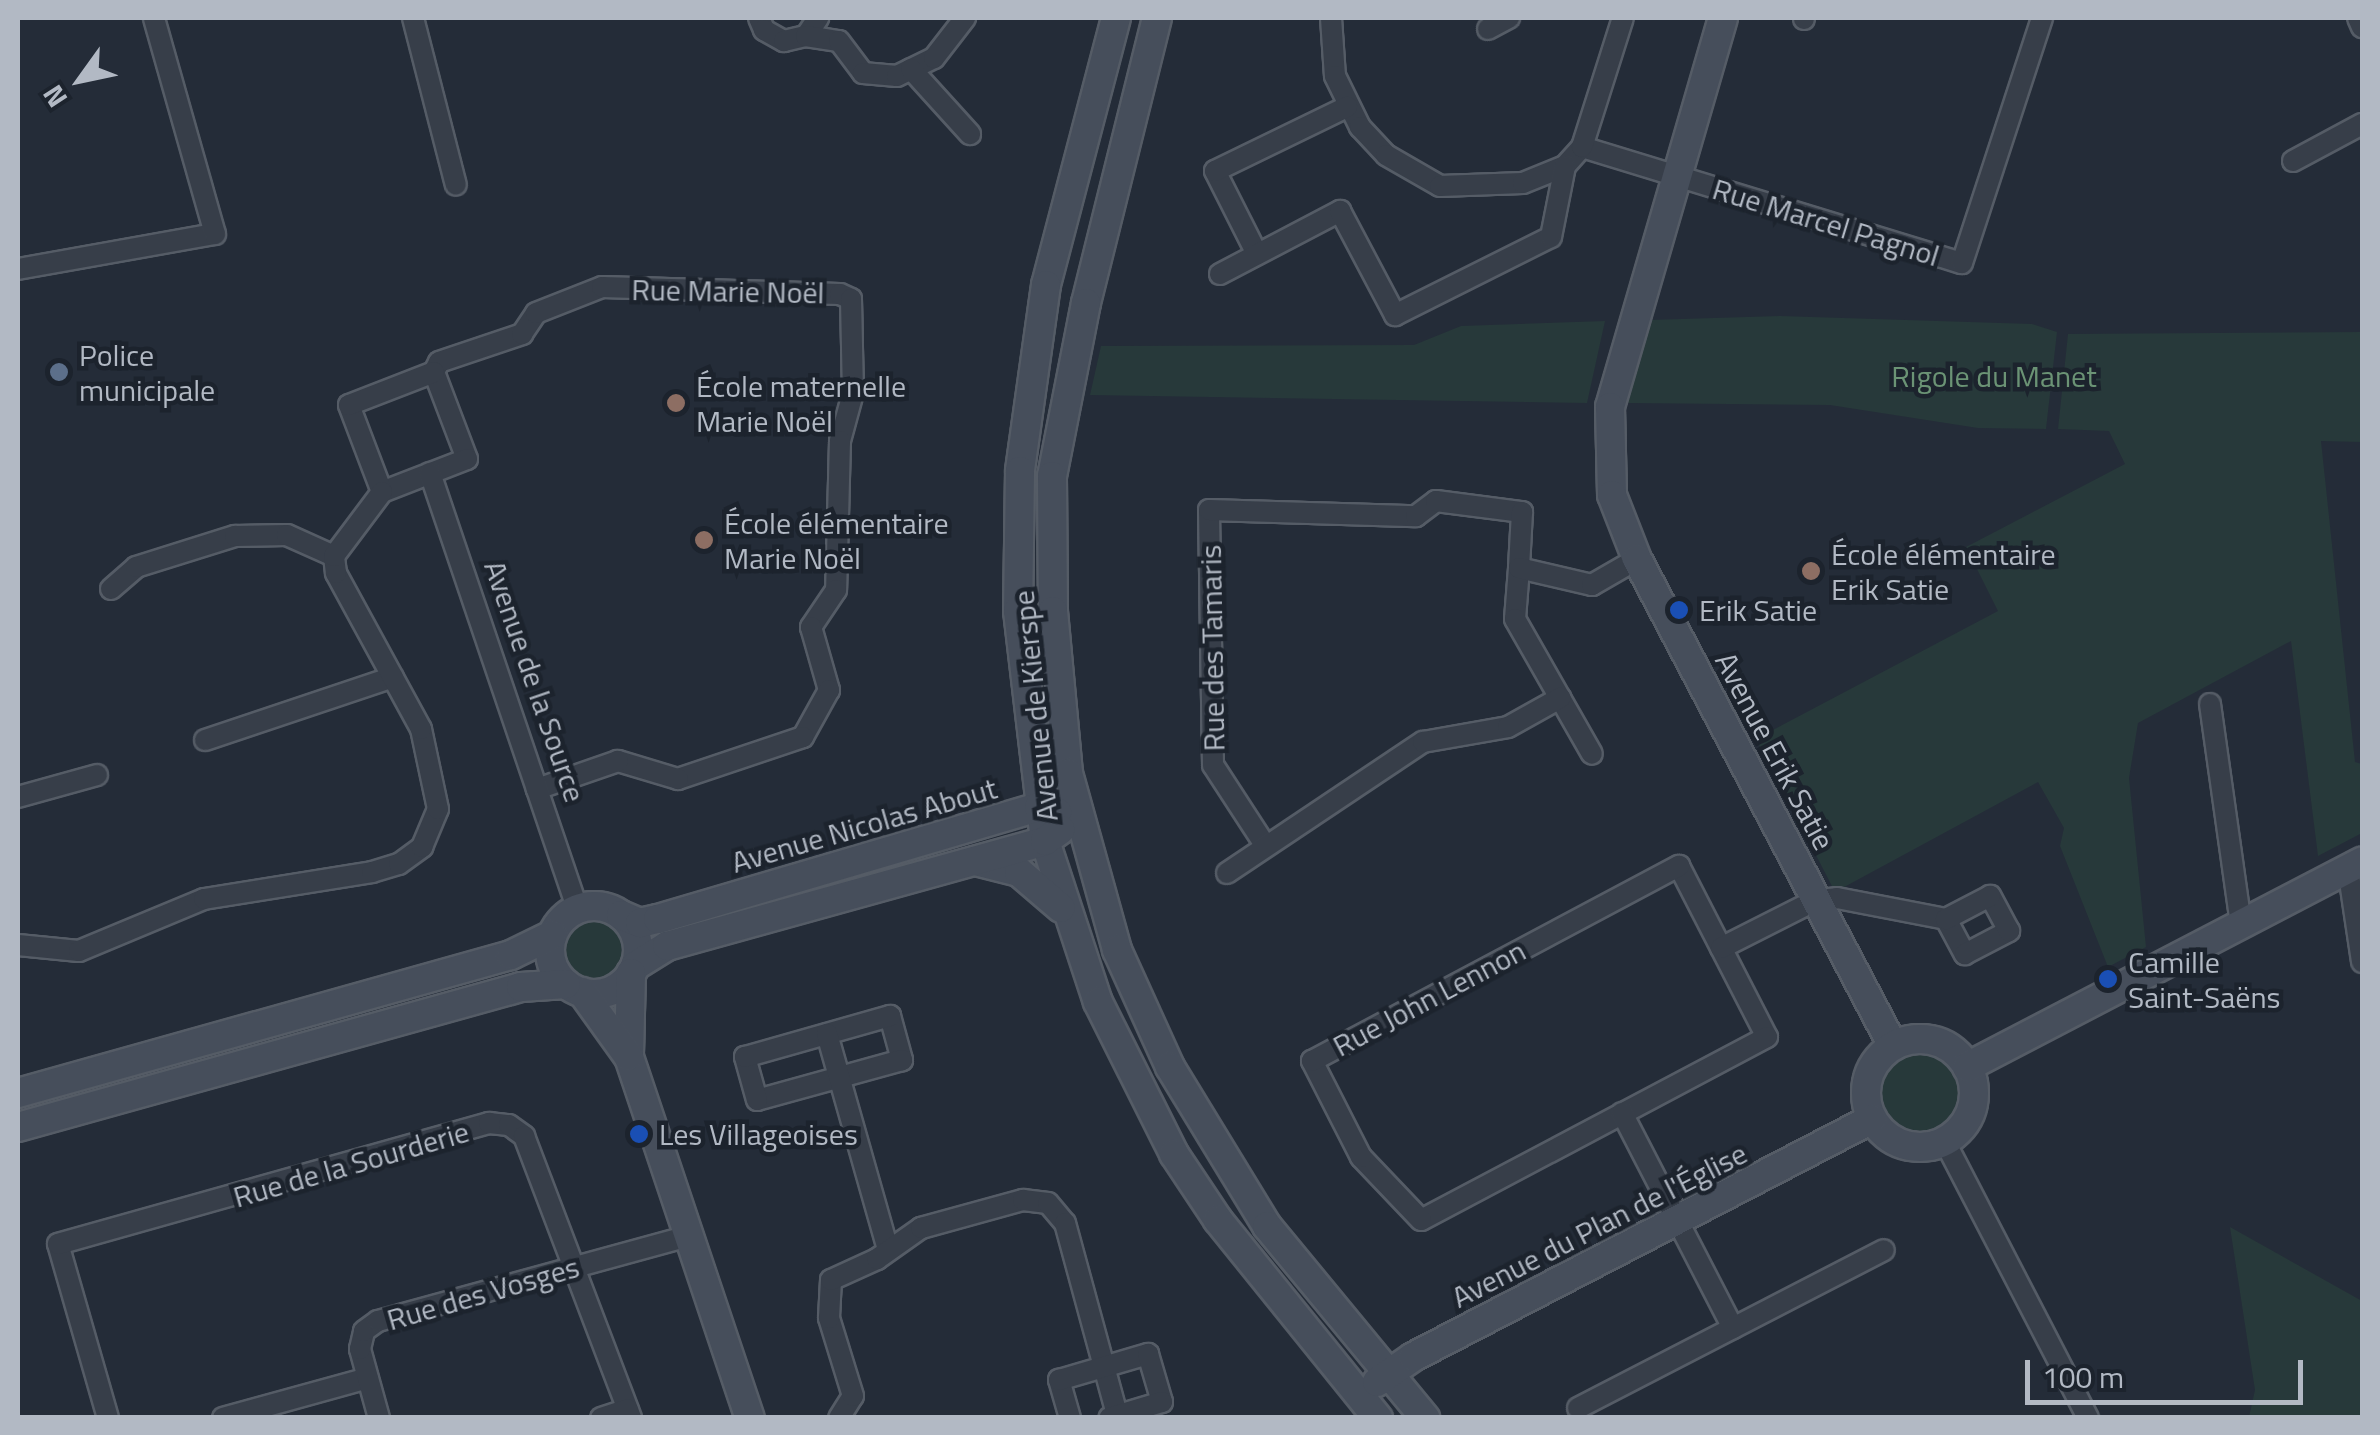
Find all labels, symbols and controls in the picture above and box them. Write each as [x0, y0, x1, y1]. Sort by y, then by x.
north arrow [30, 30, 130, 130]
text: N [31, 77, 78, 116]
street label: Rue Marcel Pagnol [1708, 170, 1944, 274]
street label: Rue Marie Noël [631, 271, 825, 311]
place label: Police municipale [79, 337, 215, 408]
park label: Rigole du Manet [1891, 358, 2097, 394]
marker: Police municipale [48, 361, 70, 383]
place label: École maternelle Marie Noël [696, 368, 906, 438]
marker: École maternelle Marie Noël [665, 392, 687, 414]
place label: École élémentaire Marie Noël [724, 505, 949, 576]
marker: École élémentaire Marie Noël [693, 529, 715, 551]
place label: École élémentaire Erik Satie [1831, 536, 2056, 606]
street label: Rue des Tamaris [1192, 544, 1232, 752]
street label: Avenue de la Source [477, 556, 593, 806]
marker: École élémentaire Erik Satie [1800, 560, 1822, 582]
street label: Avenue de Kierspe [1005, 589, 1065, 823]
place label: Erik Satie [1699, 592, 1817, 628]
marker: Erik Satie [1668, 599, 1690, 621]
street label: Avenue Erik Satie [1708, 646, 1842, 856]
street label: Avenue Nicolas About [727, 770, 1001, 880]
street label: Rue John Lennon [1327, 932, 1531, 1064]
place label: Camille Saint-Saëns [2128, 944, 2281, 1014]
marker: Camille Saint-Saëns [2097, 968, 2119, 990]
street label: Rue de la Sourderie [229, 1113, 473, 1215]
place label: Les Villageoises [659, 1116, 858, 1152]
marker: Les Villageoises [628, 1123, 650, 1145]
street label: Avenue du Plan de l'Église [1445, 1135, 1753, 1315]
street label: Rue des Vosges [383, 1248, 583, 1338]
scale bar [2030, 1340, 2308, 1402]
text: 100 m [2042, 1354, 2124, 1400]

